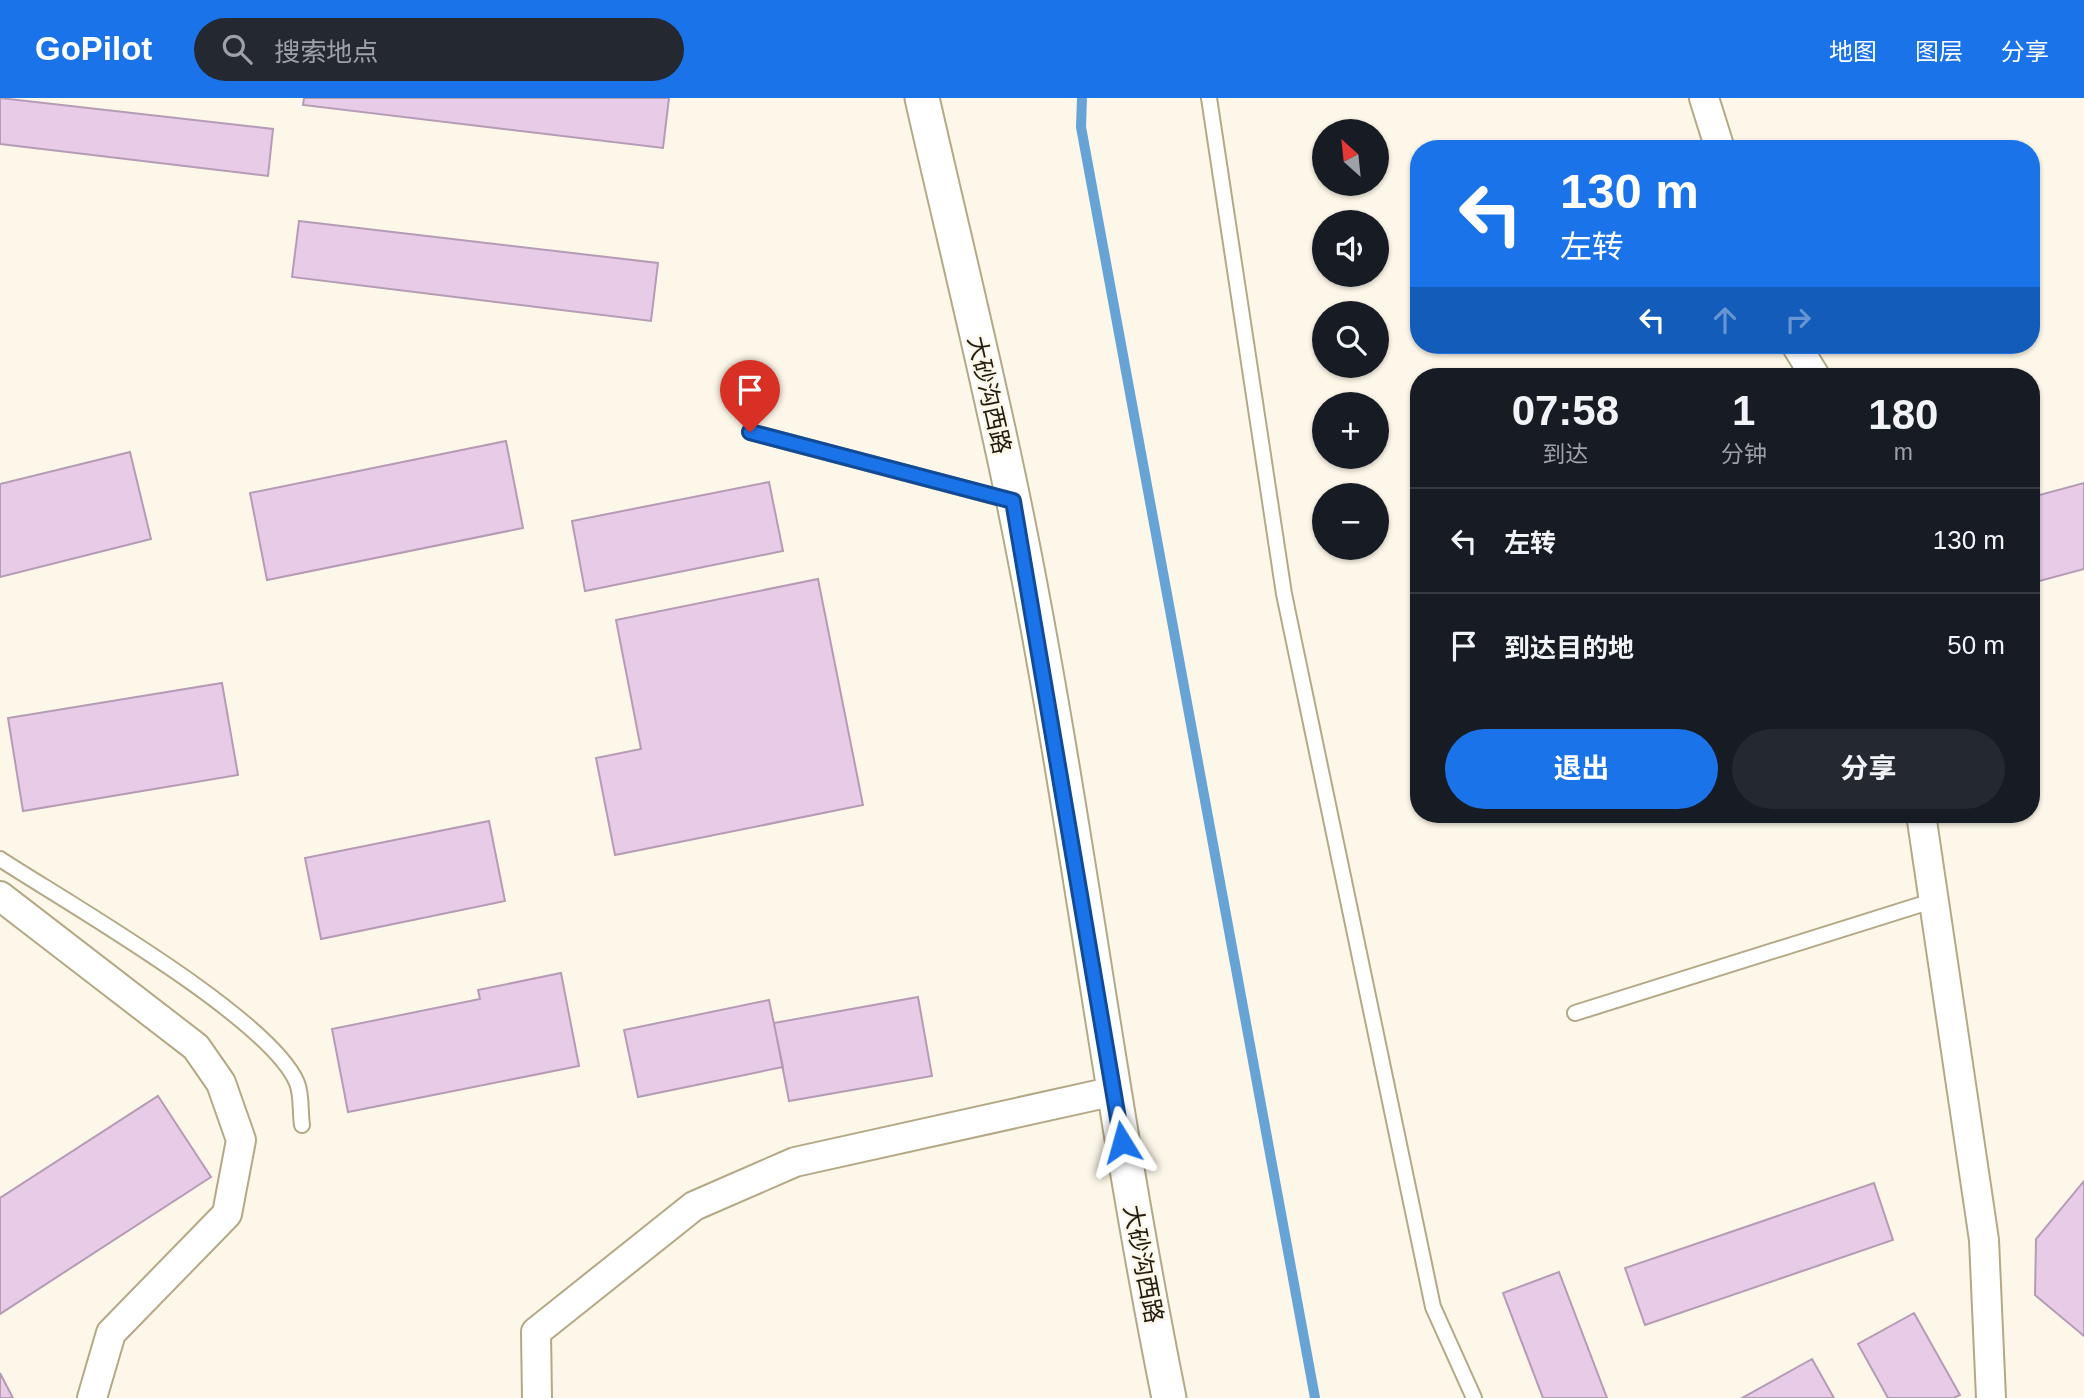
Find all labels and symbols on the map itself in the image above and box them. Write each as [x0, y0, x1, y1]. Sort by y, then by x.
north arrow [1312, 119, 1390, 196]
street label: 大砂沟西路 [963, 333, 1016, 456]
pin [720, 360, 780, 432]
position arrow [1085, 1105, 1159, 1179]
street label: 大砂沟西路 [1119, 1202, 1168, 1325]

